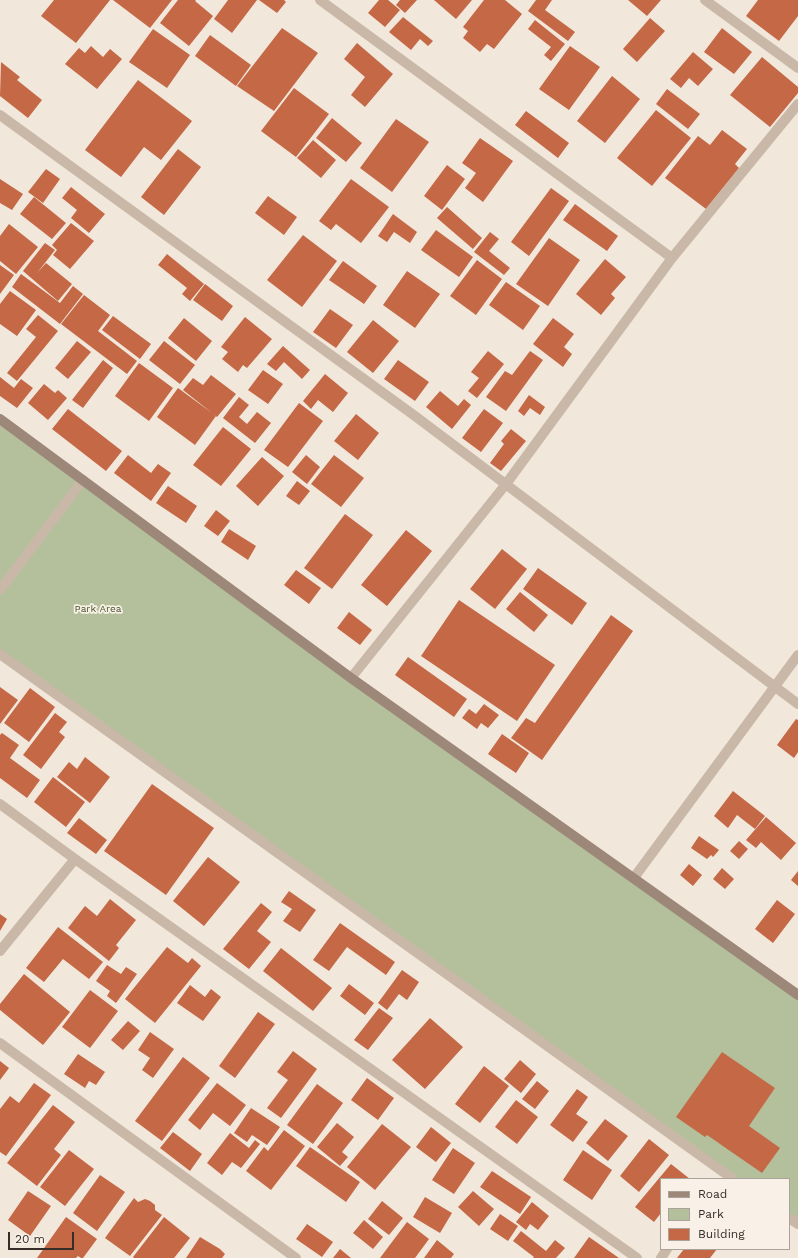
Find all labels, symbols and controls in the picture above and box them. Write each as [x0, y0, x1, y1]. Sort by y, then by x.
park label: Park Area [75, 603, 121, 615]
legend [660, 1178, 790, 1250]
text: Road [698, 1187, 727, 1201]
text: Park [698, 1207, 724, 1221]
scale bar [10, 1224, 76, 1250]
text: Building [698, 1227, 745, 1241]
text: 20 m [15, 1232, 45, 1246]

